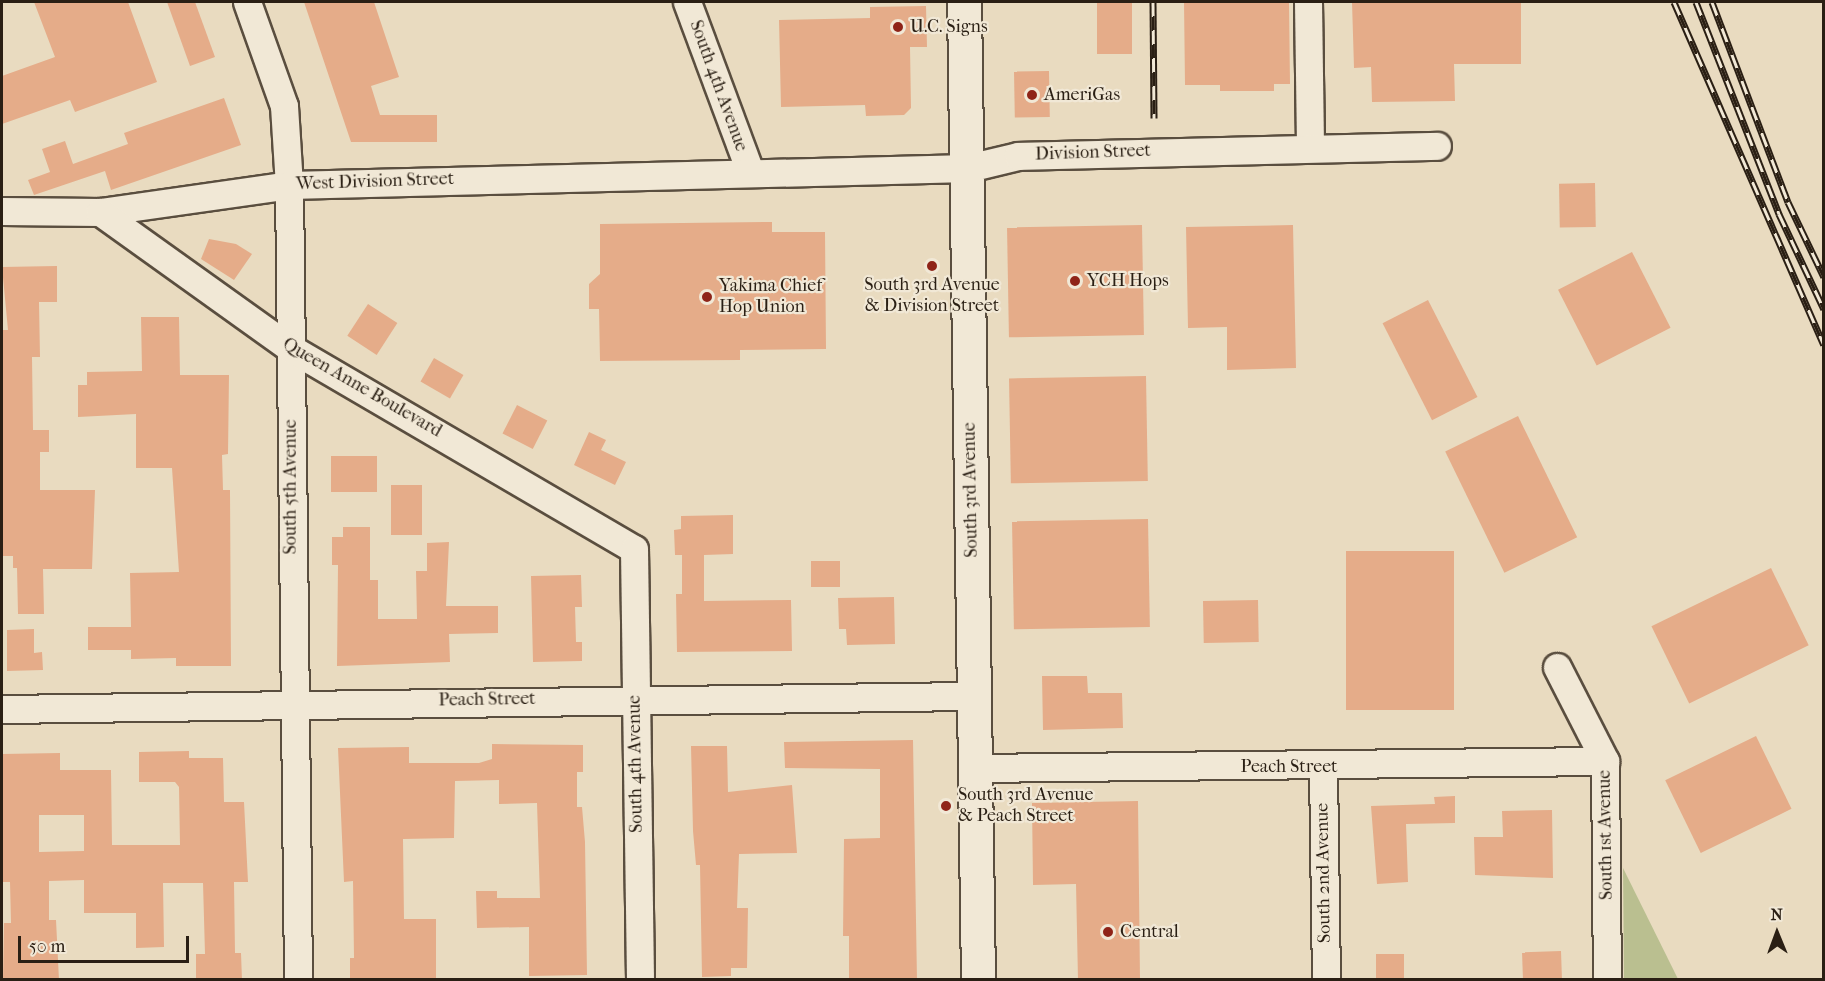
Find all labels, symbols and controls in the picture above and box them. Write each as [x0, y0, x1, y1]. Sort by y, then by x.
place label: U.C. Signs [910, 16, 988, 38]
street label: South 4th Avenue [684, 18, 752, 154]
marker: U.C. Signs [891, 20, 905, 34]
place label: AmeriGas [1044, 84, 1120, 106]
marker: AmeriGas [1025, 88, 1039, 102]
street label: Division Street [1035, 140, 1151, 166]
street label: West Division Street [296, 168, 454, 196]
marker: South 3rd Avenue & Division Street [925, 259, 939, 273]
place label: YCH Hops [1087, 270, 1169, 292]
marker: YCH Hops [1068, 274, 1082, 288]
place label: South 3rd Avenue & Division Street [864, 275, 1000, 318]
place label: Yakima Chief Hop Union [719, 276, 822, 318]
marker: Yakima Chief Hop Union [700, 290, 714, 304]
street label: Queen Anne Boulevard [279, 334, 445, 442]
street label: South 5th Avenue [280, 419, 302, 555]
street label: South 3rd Avenue [959, 422, 983, 558]
street label: Peach Street [438, 688, 536, 712]
street label: South 4th Avenue [624, 695, 648, 833]
street label: Peach Street [1240, 756, 1338, 778]
street label: South 1st Avenue [1594, 770, 1618, 900]
place label: South 3rd Avenue & Peach Street [958, 785, 1093, 828]
marker: South 3rd Avenue & Peach Street [939, 799, 953, 813]
street label: South 2nd Avenue [1312, 803, 1336, 943]
north arrow [1747, 903, 1807, 963]
text: N [1770, 905, 1783, 924]
place label: Central [1120, 921, 1179, 943]
scale bar [21, 924, 192, 962]
marker: Central [1101, 925, 1115, 939]
text: 50 m [29, 936, 65, 957]

